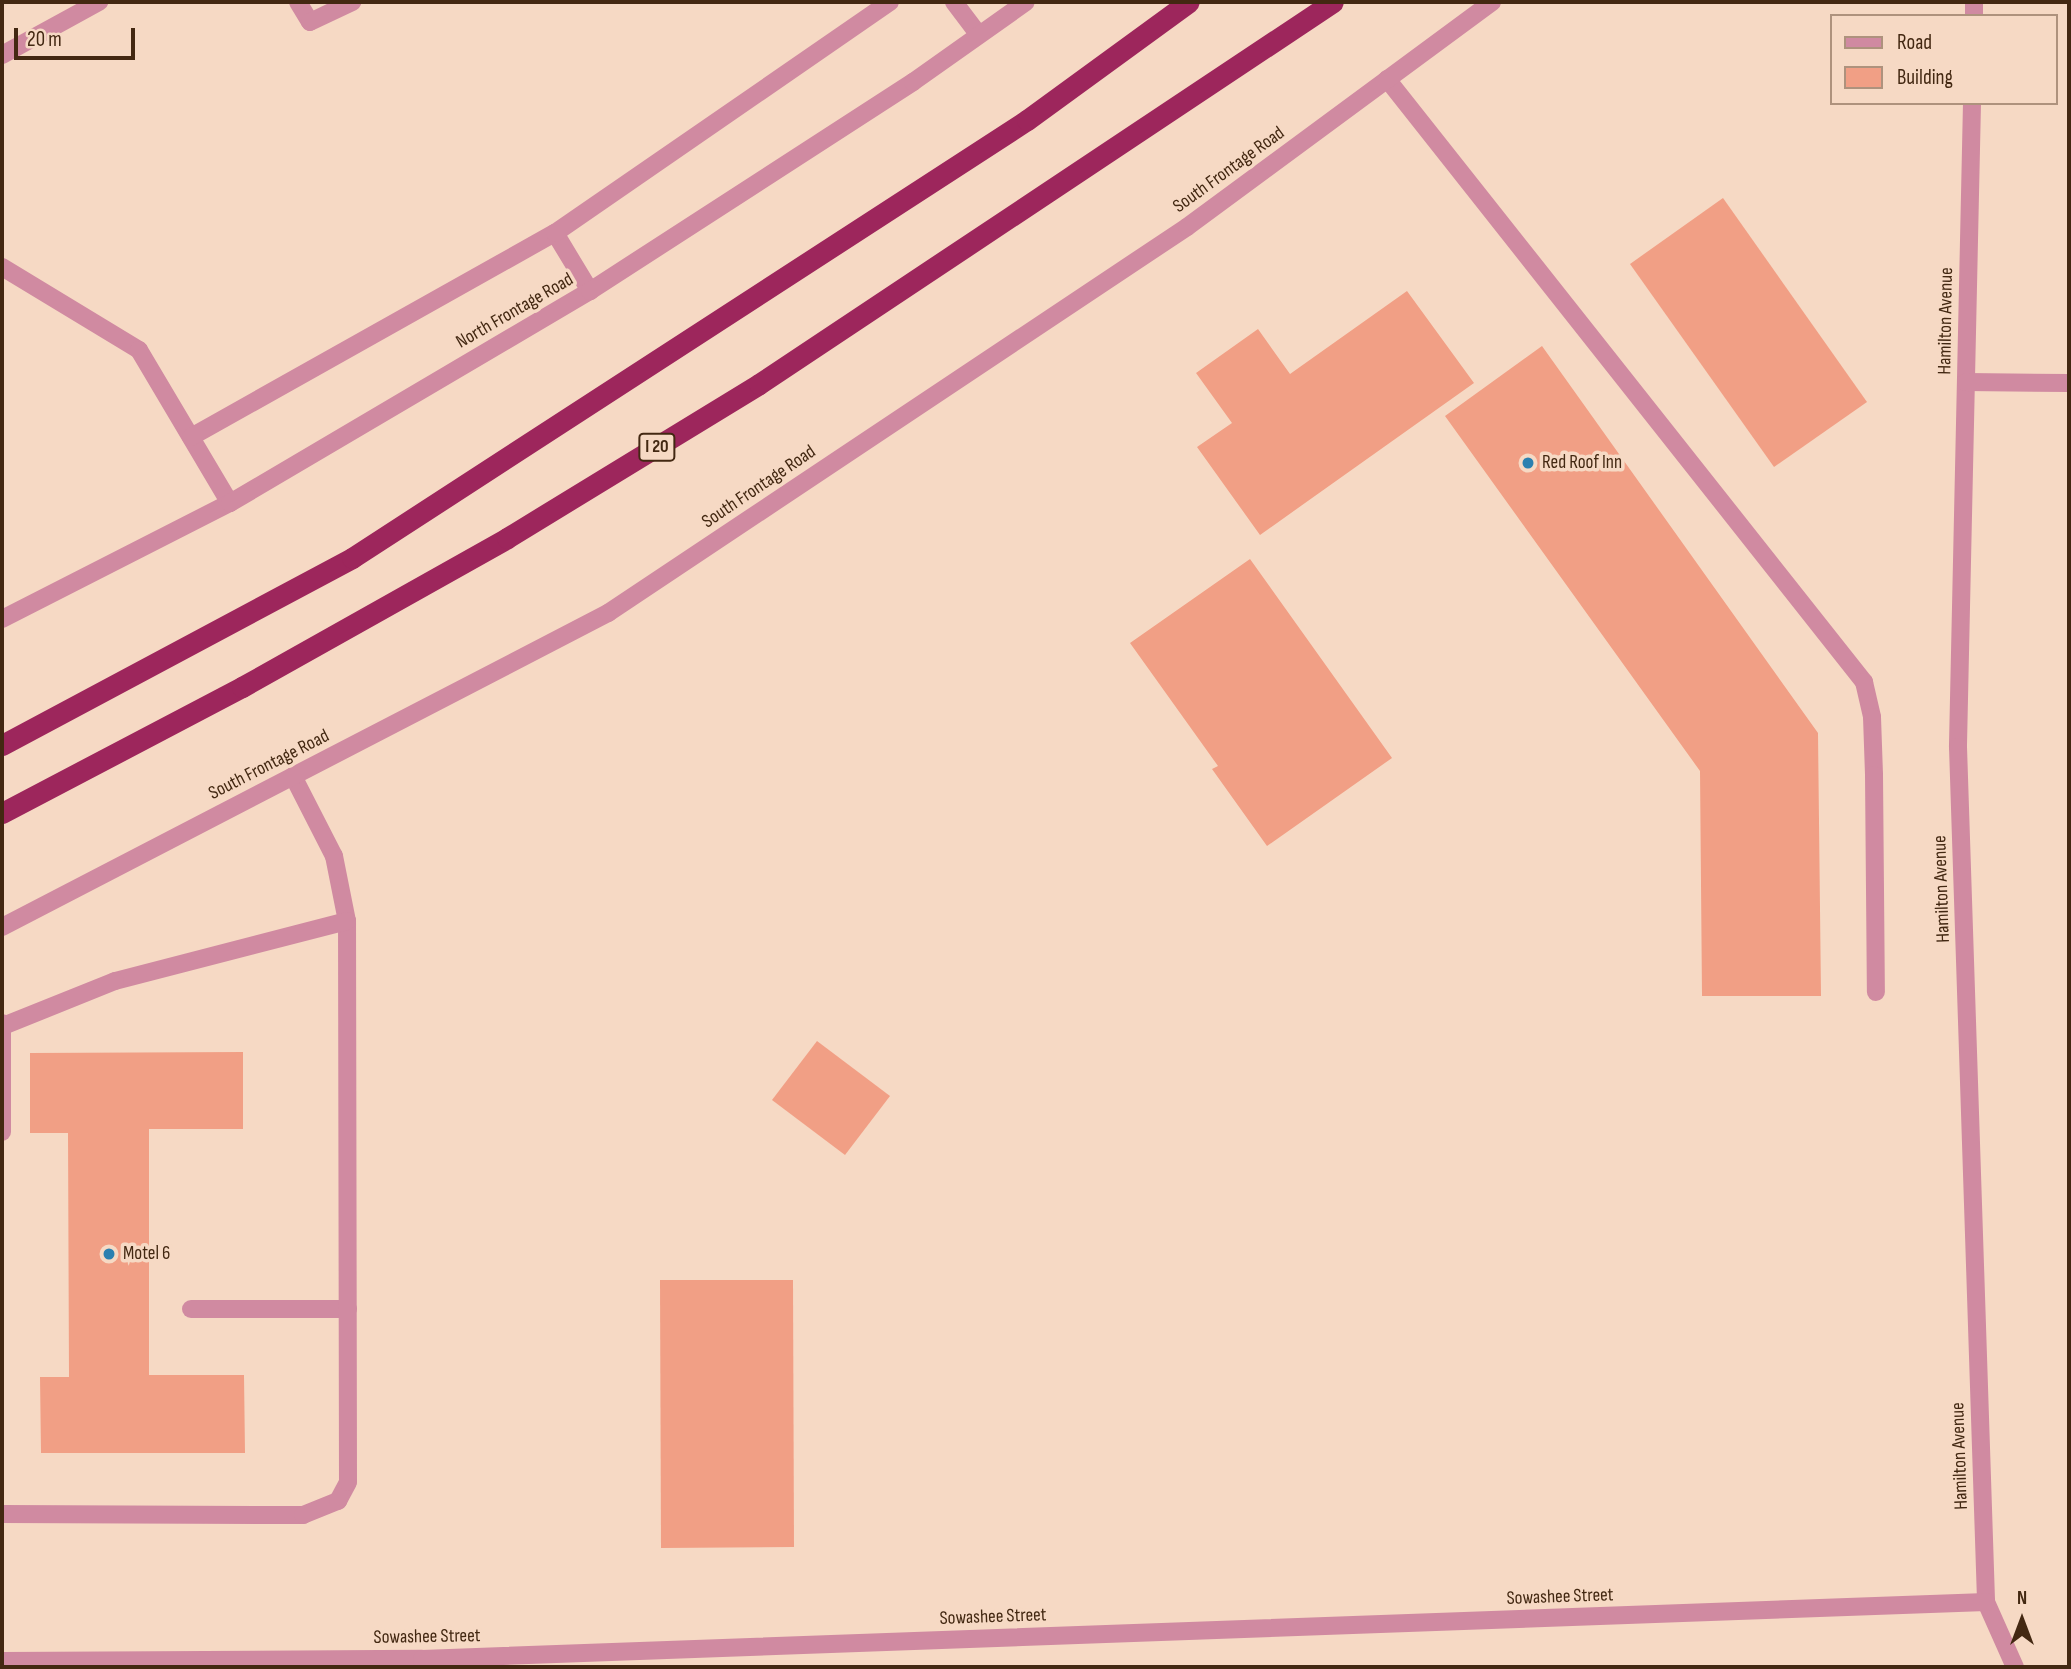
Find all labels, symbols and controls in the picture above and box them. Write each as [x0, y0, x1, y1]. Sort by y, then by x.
scale bar [18, 14, 138, 58]
legend [1829, 14, 2057, 105]
text: 20 m [27, 27, 62, 52]
text: Road [1897, 30, 1932, 55]
text: Building [1897, 65, 1953, 90]
street label: South Frontage Road [1169, 122, 1289, 218]
street label: Hamilton Avenue [1934, 267, 1958, 375]
street label: North Frontage Road [452, 268, 578, 354]
road number: I 20 [638, 432, 676, 462]
street label: South Frontage Road [698, 441, 820, 533]
place label: Red Roof Inn [1542, 452, 1622, 474]
marker: Red Roof Inn [1520, 455, 1536, 471]
street label: South Frontage Road [205, 725, 333, 805]
street label: Hamilton Avenue [1929, 835, 1955, 943]
place label: Motel 6 [123, 1243, 170, 1265]
marker: Motel 6 [101, 1246, 117, 1262]
street label: Hamilton Avenue [1947, 1402, 1973, 1510]
street label: Sowashee Street [1506, 1584, 1614, 1610]
north arrow [1987, 1585, 2057, 1655]
text: N [2017, 1587, 2027, 1610]
street label: Sowashee Street [939, 1604, 1047, 1630]
street label: Sowashee Street [373, 1625, 481, 1649]

